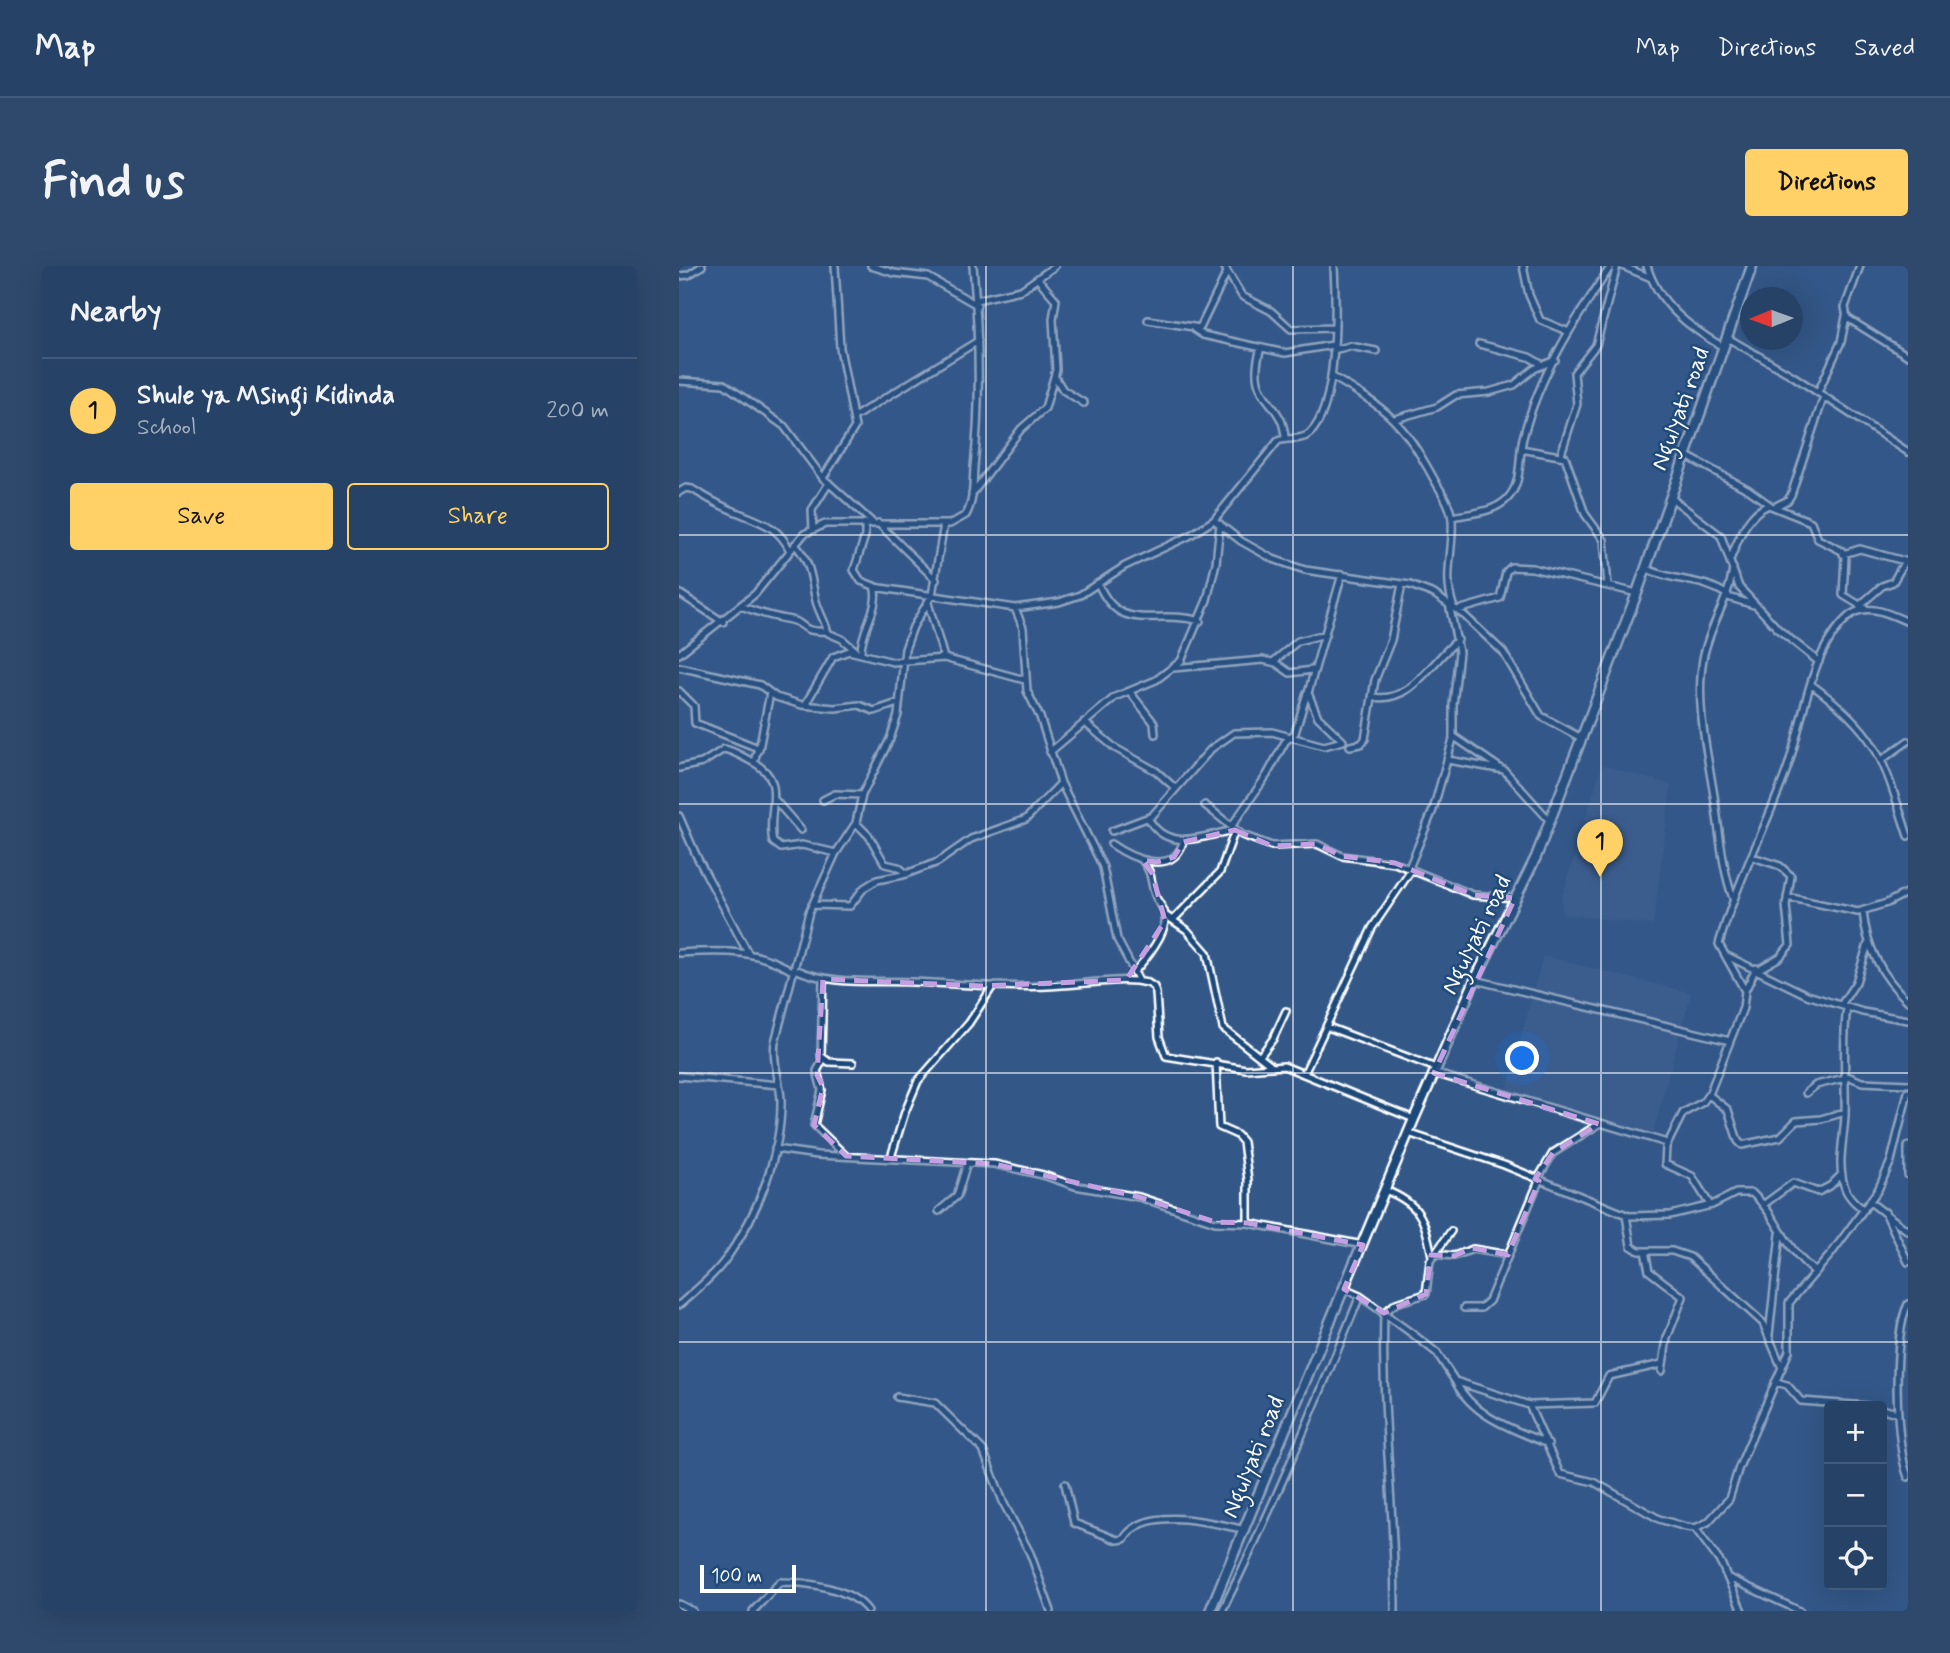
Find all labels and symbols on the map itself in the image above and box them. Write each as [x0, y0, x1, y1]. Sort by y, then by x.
north arrow [1740, 287, 1803, 350]
street label: Ngulyati road [1644, 343, 1721, 476]
pin: 1 [1577, 819, 1623, 877]
street label: Ngulyati road [1435, 870, 1522, 1001]
your location [1505, 1041, 1539, 1075]
street label: Ngulyati road [1215, 1391, 1295, 1524]
scale bar [700, 1562, 796, 1594]

